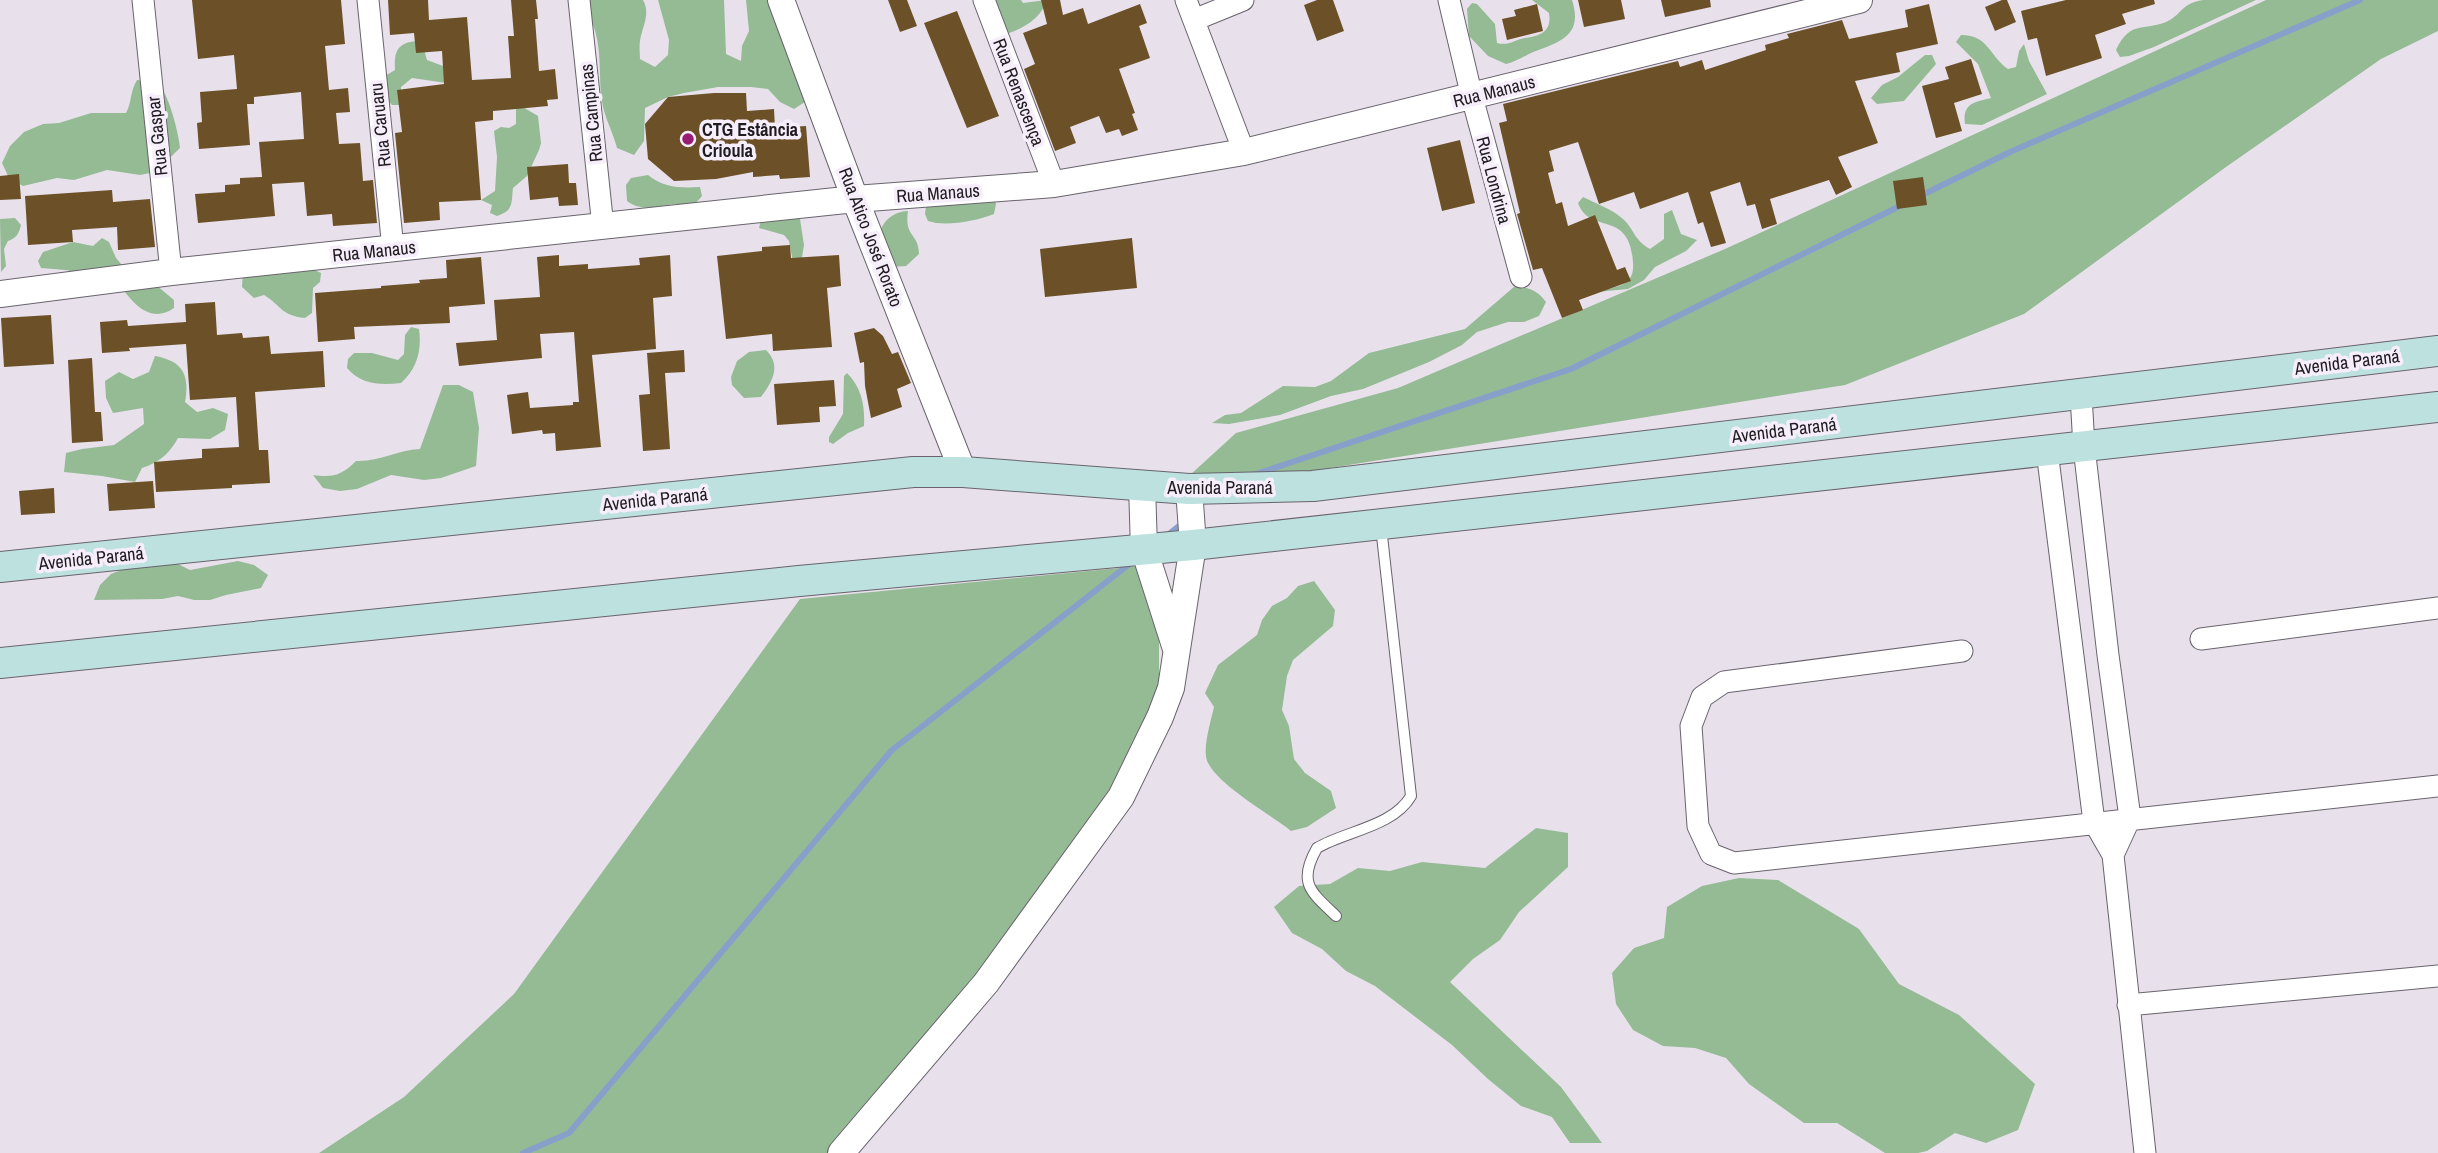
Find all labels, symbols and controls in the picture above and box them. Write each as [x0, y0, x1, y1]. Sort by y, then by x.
street label: Rua Renascença [987, 35, 1051, 149]
street label: Rua Campinas [573, 63, 609, 163]
street label: Rua Manaus [1450, 69, 1538, 113]
street label: Rua Caruaru [363, 82, 397, 168]
street label: Rua Gaspar [140, 95, 174, 177]
place label: CTG Estância Crioula [702, 117, 799, 163]
marker: CTG Estância Crioula [680, 131, 696, 147]
street label: Rua Londrina [1470, 134, 1518, 226]
street label: Rua Atico José Rorato [833, 164, 909, 310]
street label: Rua Manaus [895, 178, 981, 208]
street label: Rua Manaus [331, 234, 417, 268]
street label: Avenida Paraná [2292, 343, 2401, 381]
street label: Avenida Paraná [1729, 411, 1838, 449]
street label: Avenida Paraná [1166, 475, 1273, 500]
street label: Avenida Paraná [600, 481, 709, 517]
street label: Avenida Paraná [36, 540, 145, 576]

